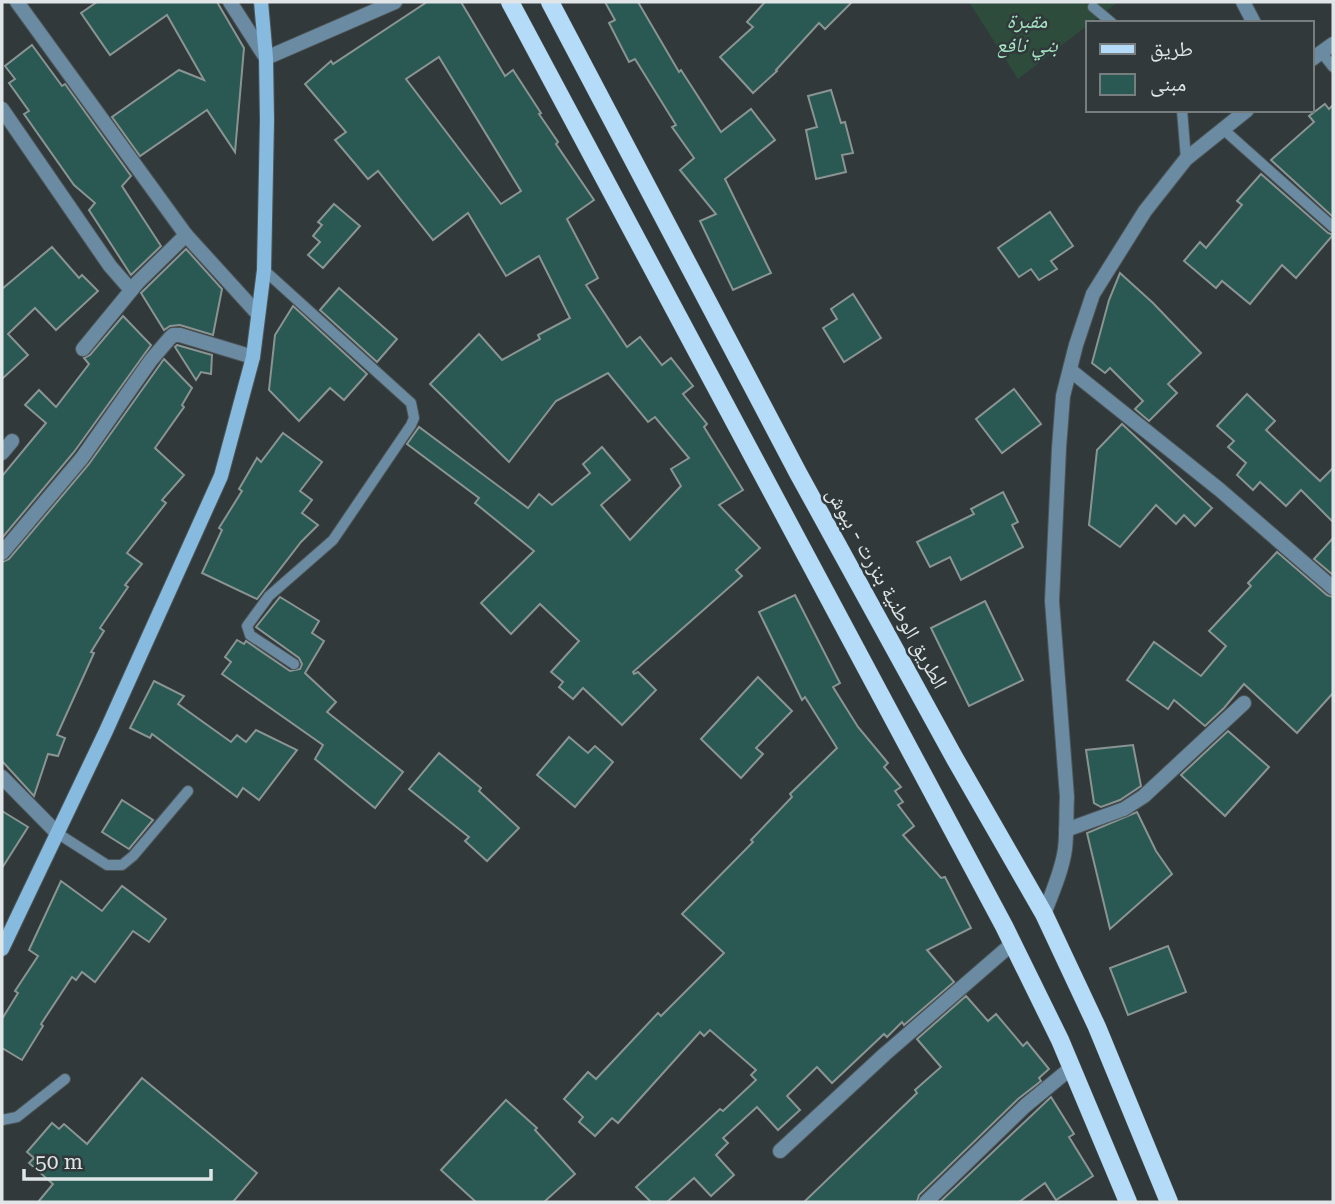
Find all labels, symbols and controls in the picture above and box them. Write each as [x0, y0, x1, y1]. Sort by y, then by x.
park label: مقبرة بني نافع [996, 9, 1058, 61]
legend [1086, 21, 1314, 112]
text: طريق [1150, 37, 1193, 62]
text: مبنى [1150, 72, 1186, 97]
street label: الطريق الوطنية بنزرت - ببوش [821, 483, 952, 693]
scale bar [24, 1138, 212, 1182]
text: 50 m [35, 1150, 83, 1174]

